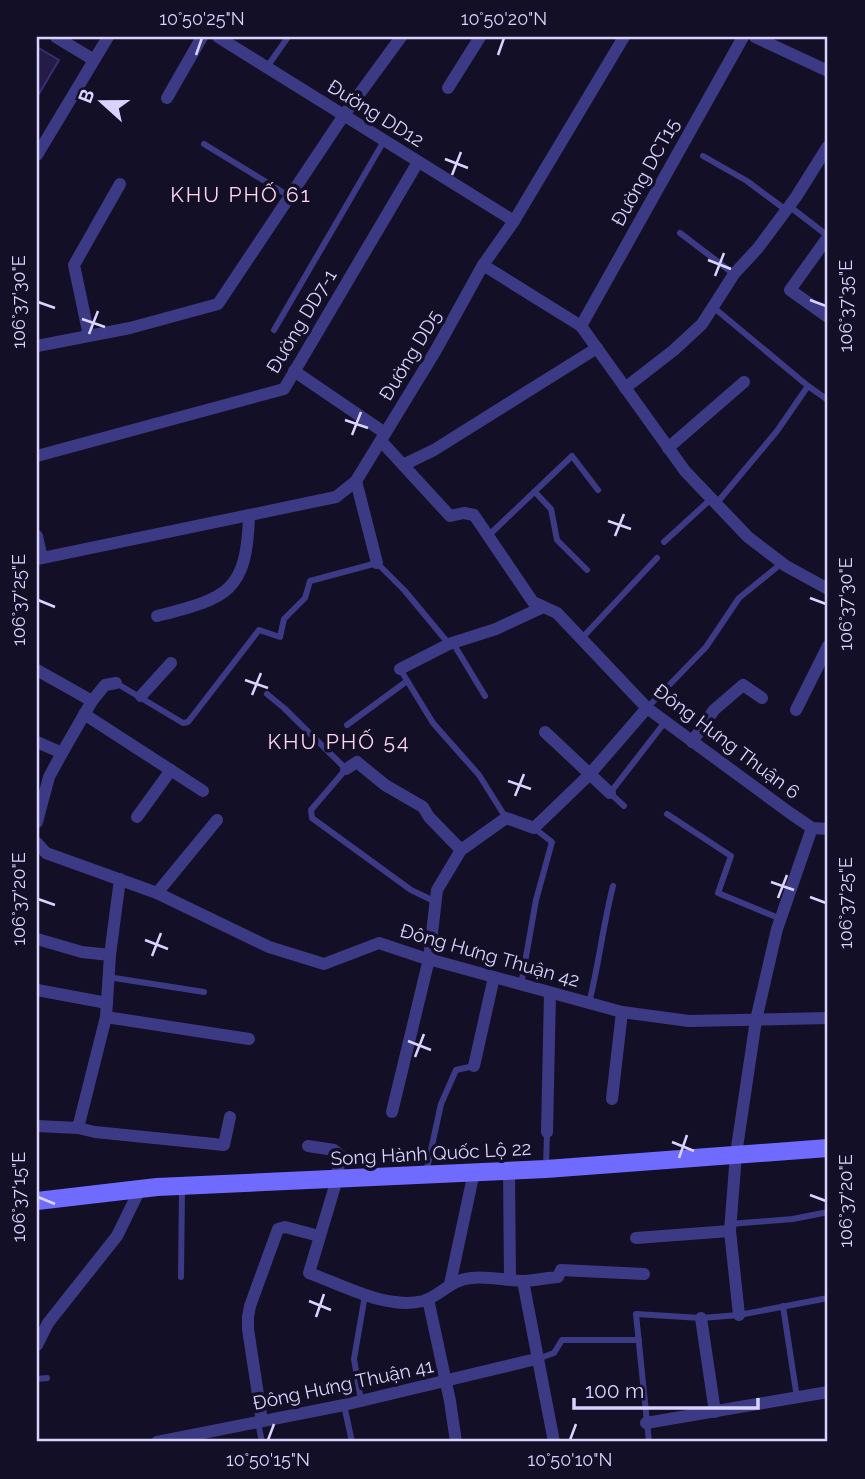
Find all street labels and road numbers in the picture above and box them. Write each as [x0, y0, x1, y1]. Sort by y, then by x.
street label: Đường DD12 [324, 75, 428, 151]
street label: Đường DCT15 [606, 114, 684, 230]
street label: Đường DD7-1 [262, 265, 340, 377]
street label: Đường DD5 [374, 306, 446, 404]
street label: Đông Hưng Thuận 6 [650, 679, 804, 803]
street label: Đông Hưng Thuận 42 [398, 919, 582, 991]
street label: Song Hành Quốc Lộ 22 [330, 1137, 532, 1169]
street label: Đông Hưng Thuận 41 [251, 1354, 435, 1414]

